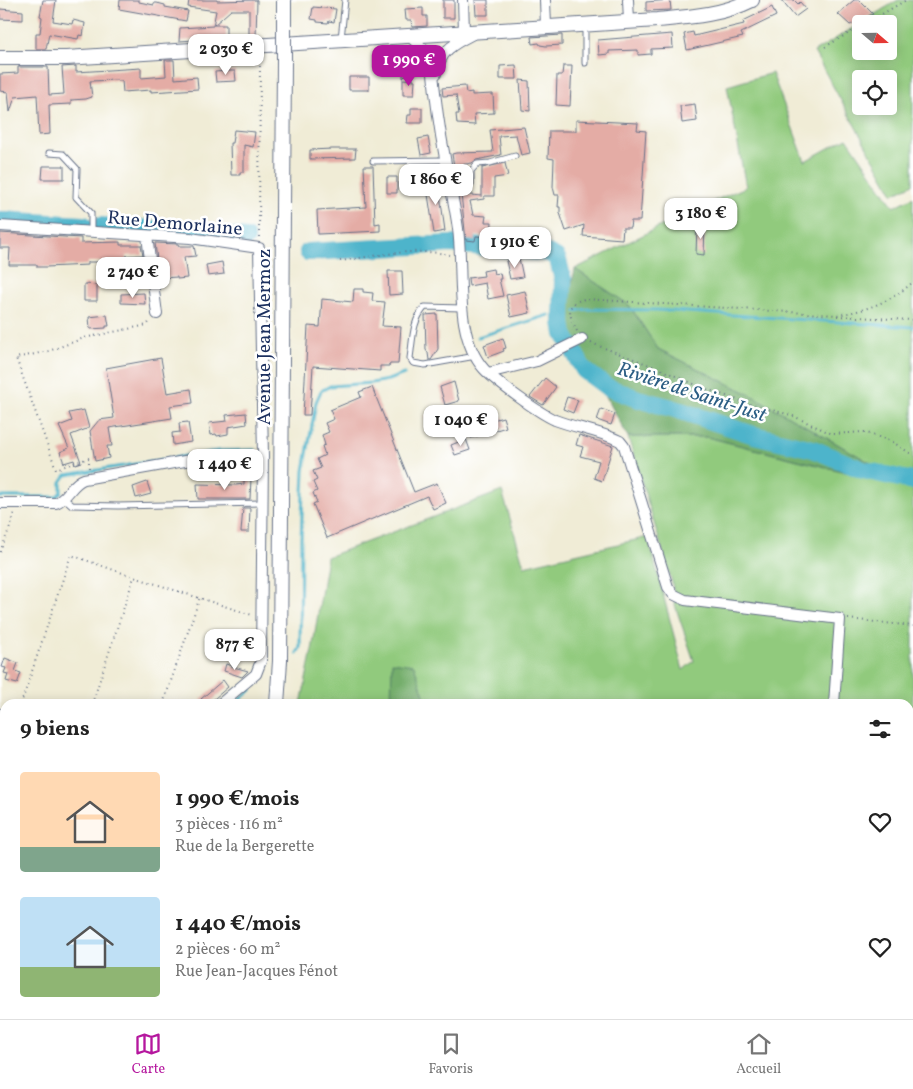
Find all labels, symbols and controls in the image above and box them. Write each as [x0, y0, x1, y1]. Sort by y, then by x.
north arrow [852, 15, 898, 60]
map controls [852, 15, 897, 115]
pin: 2 030 € [180, 34, 272, 76]
text: 2 030 € [199, 39, 253, 61]
pin: 1 990 € [363, 44, 455, 87]
text: 1 990 € [383, 50, 435, 72]
button: locate [852, 70, 897, 115]
pin: 1 860 € [390, 164, 482, 206]
text: 1 860 € [410, 169, 462, 191]
pin: 3 180 € [655, 198, 747, 240]
text: 3 180 € [675, 203, 727, 225]
street label: Rue Demorlaine [106, 205, 243, 243]
pin: 1 910 € [469, 226, 561, 269]
text: 1 910 € [490, 232, 540, 254]
street label: Avenue Jean Mermoz [252, 249, 278, 425]
pin: 2 740 € [87, 256, 179, 299]
text: 2 740 € [107, 262, 159, 284]
water label: Rivière de Saint-Just [613, 356, 770, 430]
pin: 1 040 € [415, 404, 507, 447]
text: 1 040 € [434, 410, 488, 432]
pin: 1 440 € [179, 448, 271, 491]
text: 1 440 € [198, 454, 252, 476]
pin: 877 € [200, 628, 270, 671]
text: 877 € [215, 634, 255, 656]
text: 9 biens [20, 715, 90, 744]
icon: filters [866, 715, 894, 743]
text: 1 990 €/mois [175, 785, 300, 814]
icon: home [60, 792, 120, 852]
icon: heart [866, 808, 894, 836]
text: 3 pièces · 116 m² [175, 814, 283, 836]
text: Rue de la Bergerette [175, 836, 314, 858]
text: 1 440 €/mois [175, 910, 301, 939]
icon: home [60, 917, 120, 977]
icon: heart [866, 933, 894, 961]
text: 2 pièces · 60 m² [175, 939, 280, 961]
text: Rue Jean-Jacques Fénot [175, 961, 338, 983]
tab: Carte [132, 1030, 165, 1079]
tab: Favoris [428, 1030, 473, 1079]
tab: Accueil [736, 1030, 781, 1079]

